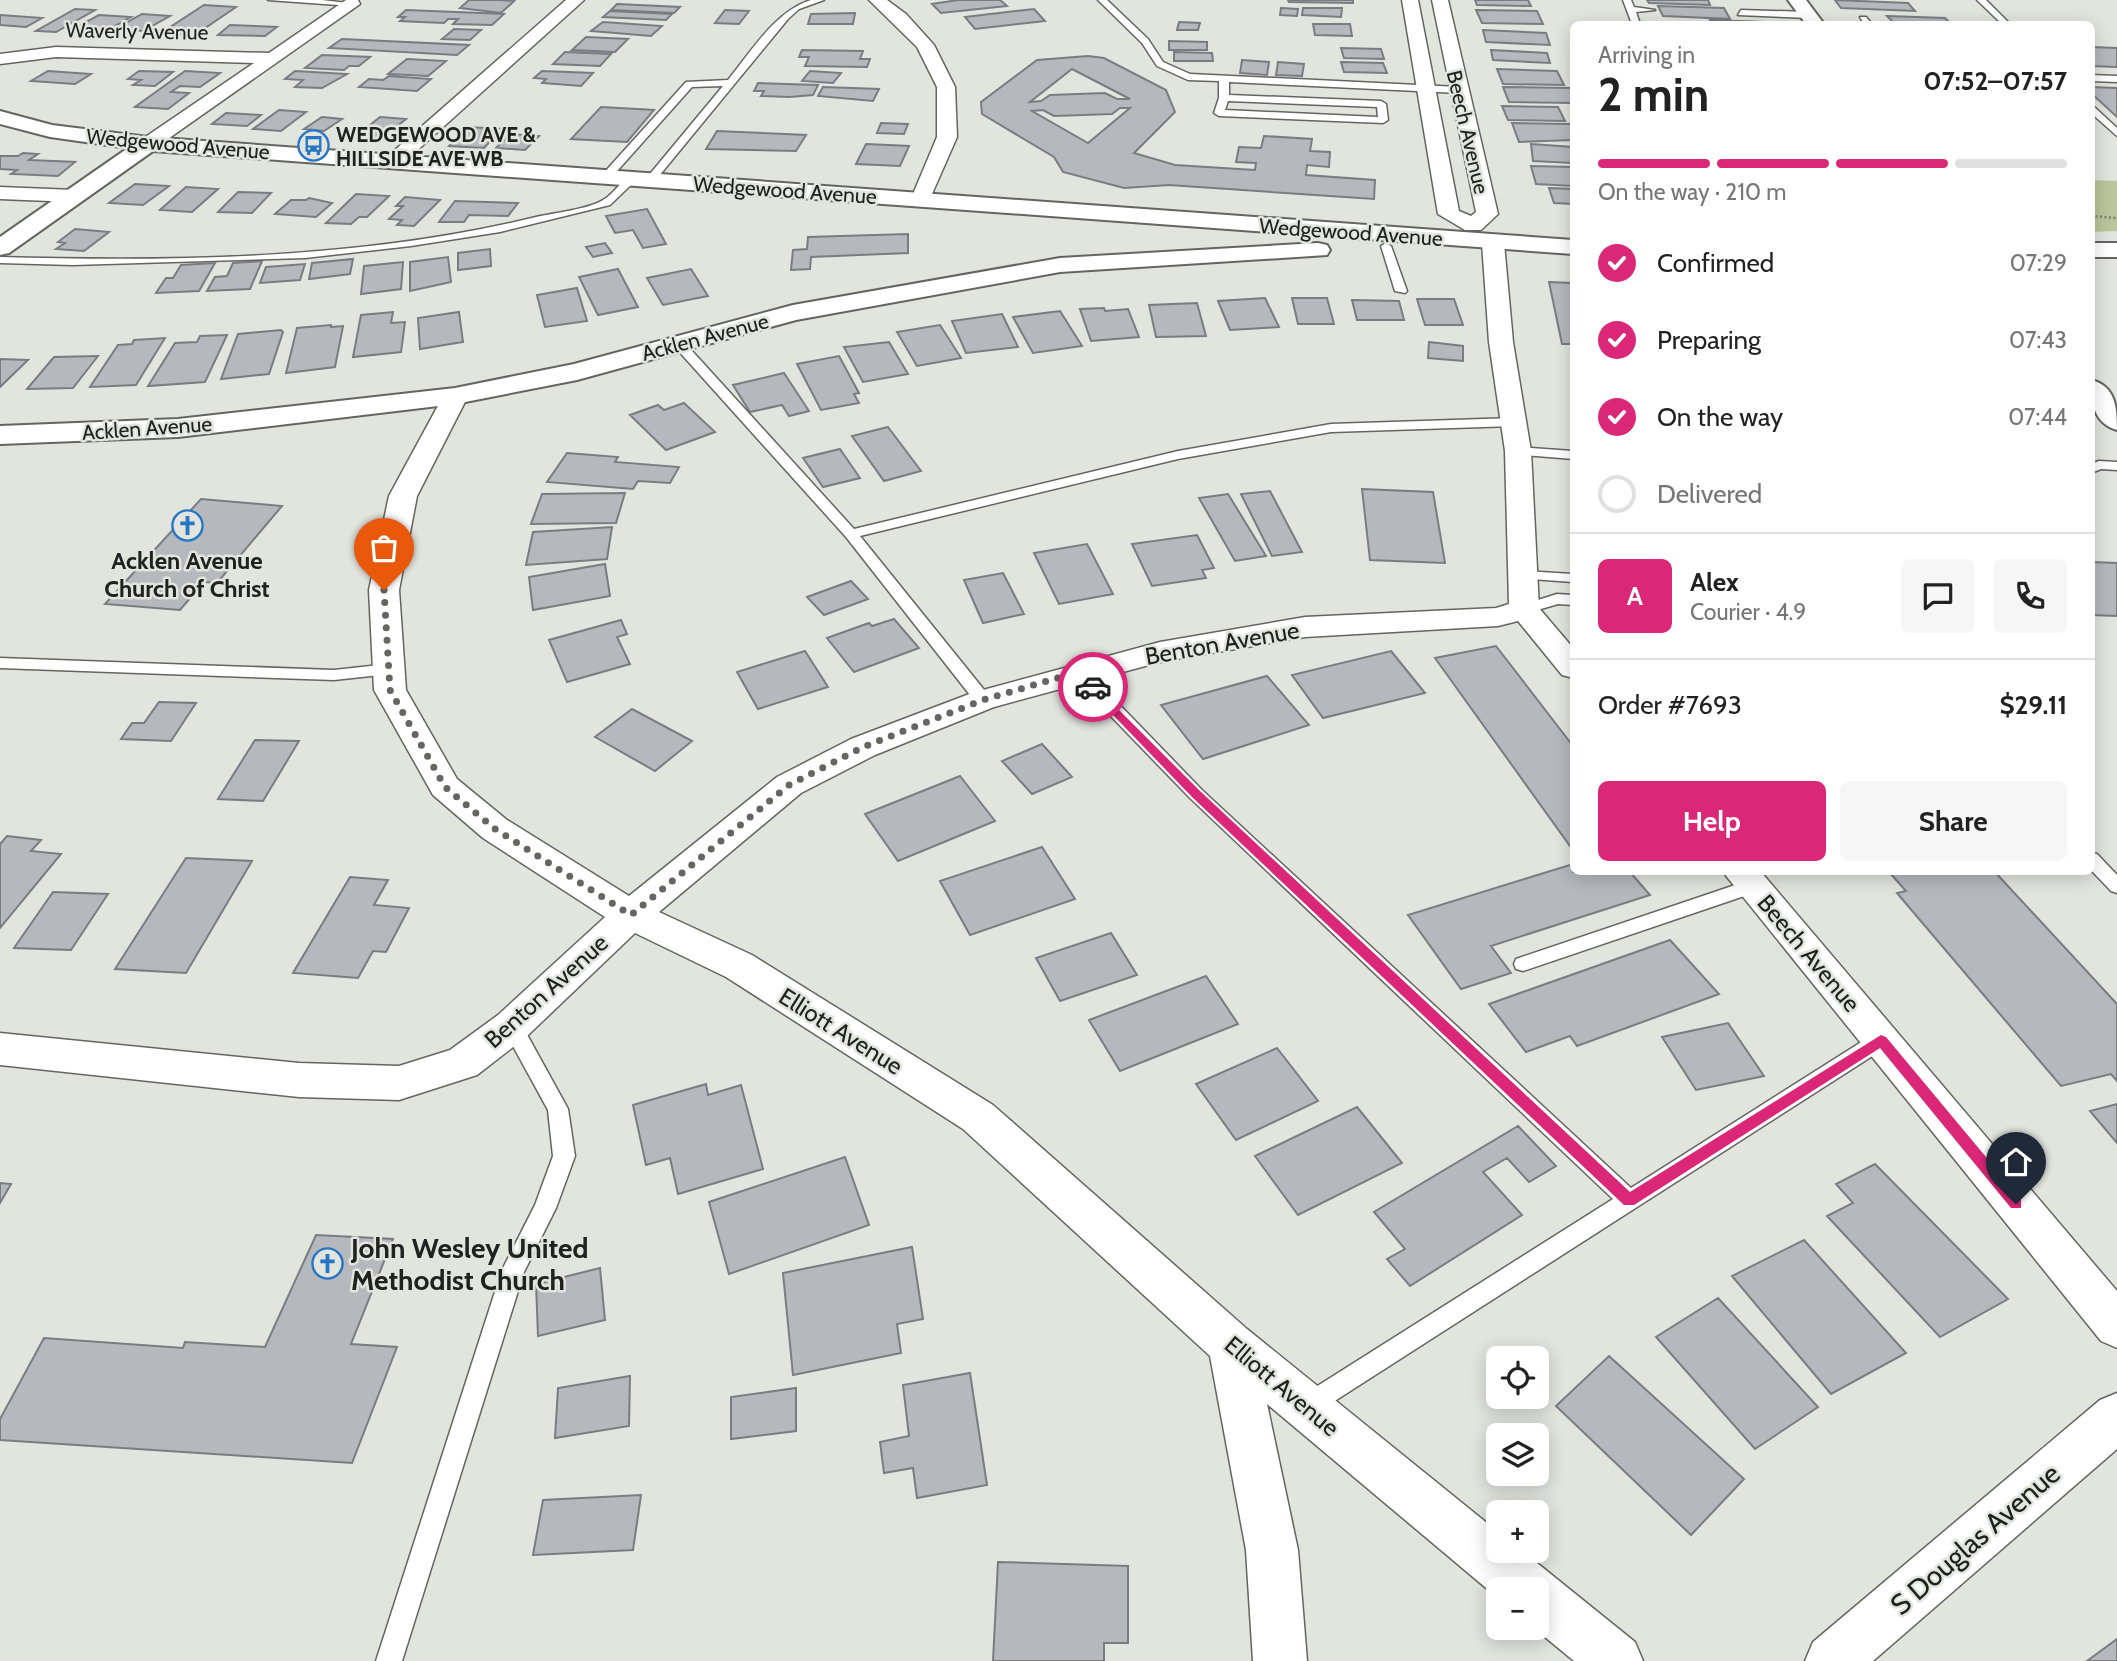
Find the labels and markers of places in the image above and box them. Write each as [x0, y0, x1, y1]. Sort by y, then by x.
place label: WEDGEWOOD AVE & HILLSIDE AVE WB [336, 122, 537, 171]
bus stop icon: WEDGEWOOD AVE & HILLSIDE AVE WB [296, 129, 330, 163]
church icon: Acklen Avenue Church of Christ [170, 509, 204, 543]
pin [354, 518, 414, 590]
place label: Acklen Avenue Church of Christ [104, 546, 270, 603]
pin [1986, 1132, 2046, 1204]
place label: John Wesley United Methodist Church [350, 1231, 588, 1297]
church icon: John Wesley United Methodist Church [311, 1247, 345, 1281]

